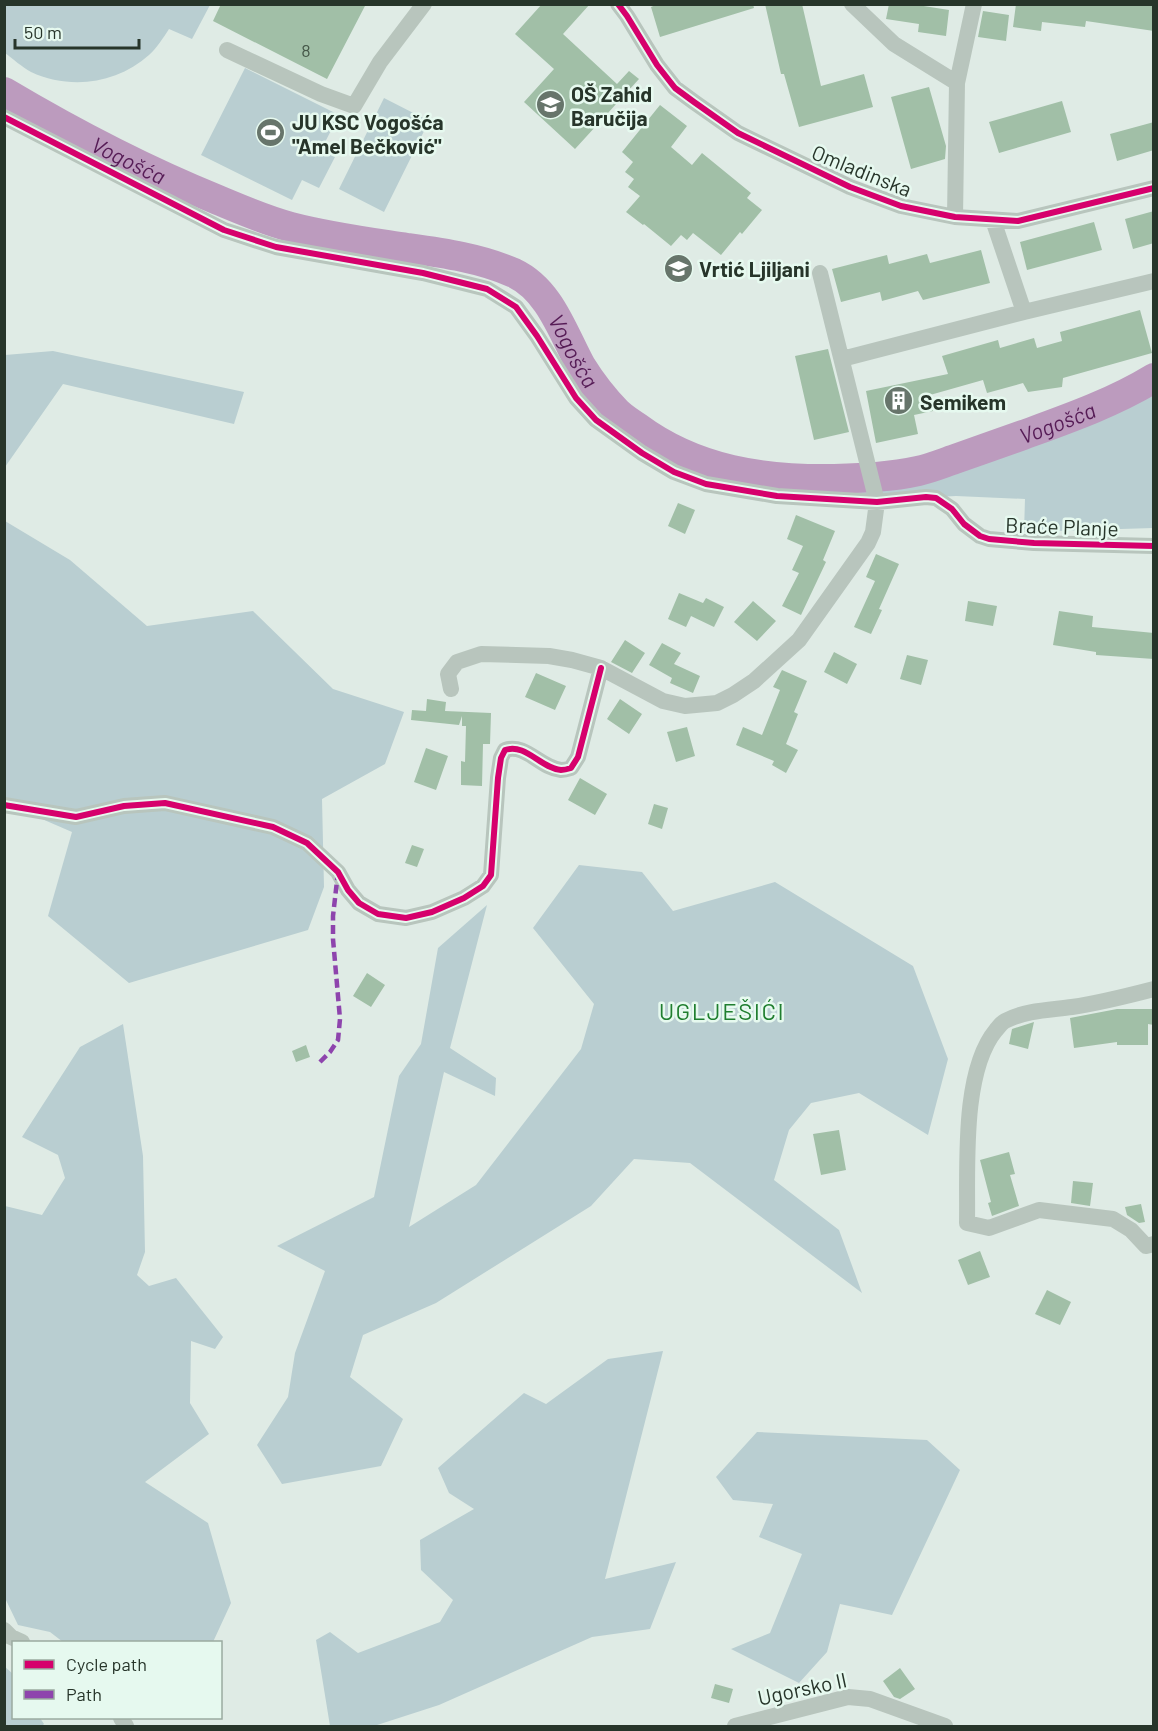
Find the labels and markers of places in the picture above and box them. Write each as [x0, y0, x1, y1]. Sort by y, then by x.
place label: OŠ Zahid Baručija [571, 81, 652, 130]
school or university icon: OŠ Zahid Baručija [534, 89, 566, 121]
place label: JU KSC Vogošća "Amel Bečković" [292, 109, 444, 158]
sports icon: JU KSC Vogošća "Amel Bečković" [255, 117, 287, 149]
school or university icon: Vrtić Ljiljani [662, 252, 694, 284]
place label: Vrtić Ljiljani [699, 256, 810, 281]
building icon: Semikem [883, 385, 915, 417]
place label: Semikem [920, 389, 1006, 414]

